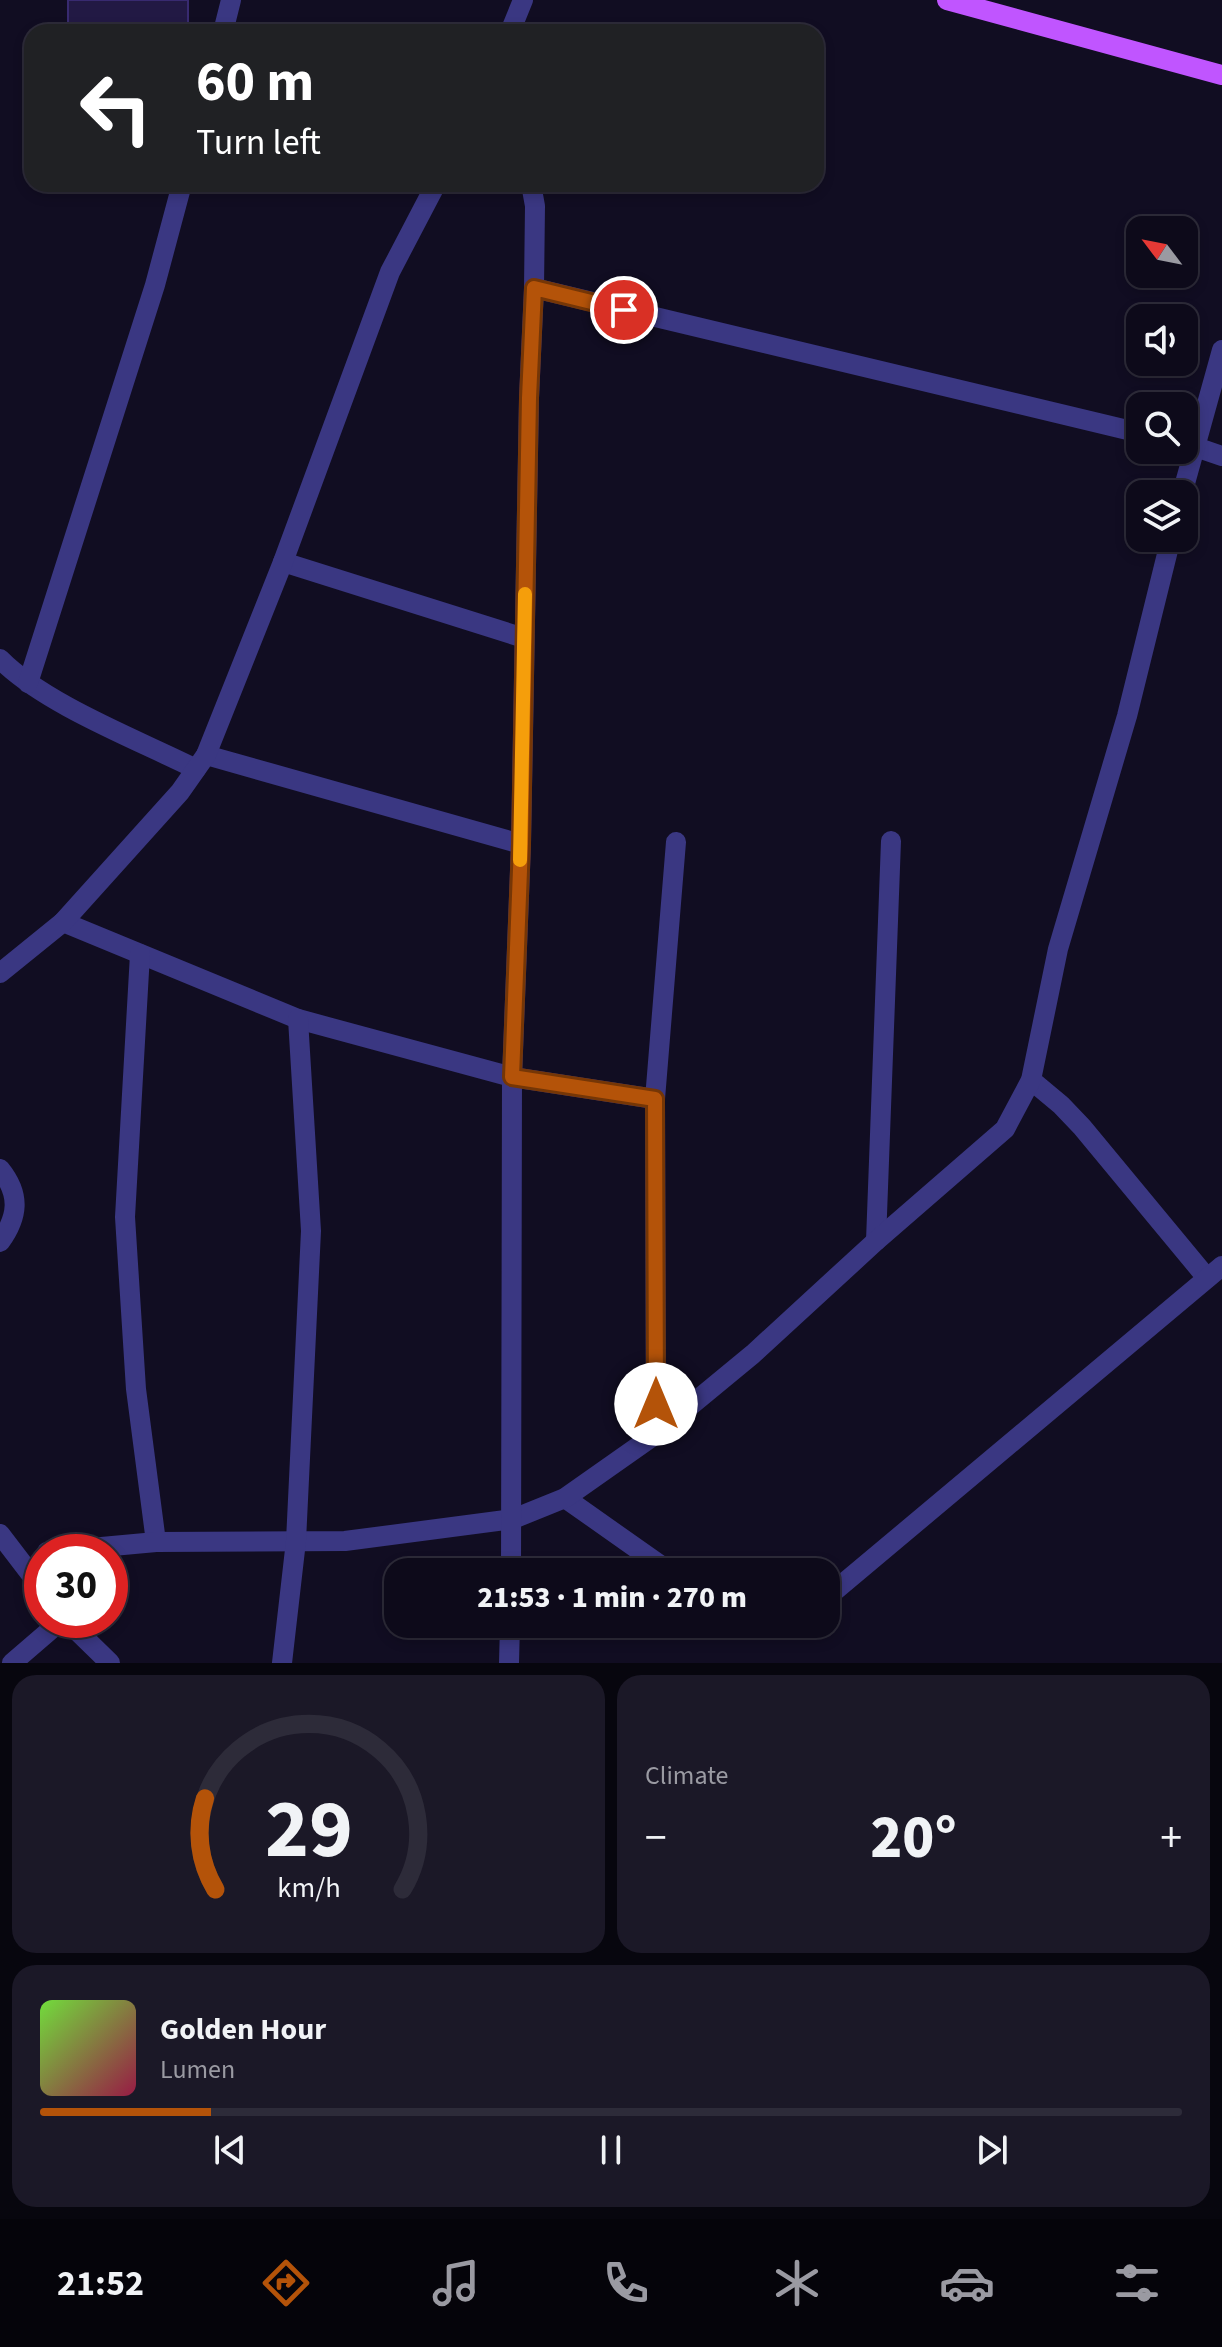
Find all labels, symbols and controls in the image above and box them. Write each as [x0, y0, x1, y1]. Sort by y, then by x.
text: 60 m [196, 43, 314, 122]
icon: left [64, 56, 168, 160]
text: Turn left [196, 117, 321, 168]
north arrow [1126, 216, 1198, 288]
map controls [1126, 216, 1198, 552]
pin [590, 276, 658, 344]
icon: arrive [602, 288, 646, 332]
button: sound [1126, 304, 1198, 376]
button: search [1126, 392, 1198, 464]
button: layers [1126, 480, 1198, 552]
position arrow [614, 1362, 698, 1446]
speed limit sign: 30 [24, 1534, 128, 1638]
text: 21:53 · 1 min · 270 m [477, 1576, 747, 1619]
text: Climate [645, 1757, 729, 1794]
text: 29 [265, 1771, 352, 1889]
text: 20° [870, 1796, 957, 1881]
text: − [645, 1807, 667, 1870]
text: + [1160, 1807, 1182, 1870]
text: km/h [277, 1868, 340, 1908]
text: Golden Hour [160, 2008, 326, 2051]
text: Lumen [160, 2051, 235, 2088]
icon: previous [208, 2128, 252, 2172]
icon: pause [589, 2128, 633, 2172]
icon: next [970, 2128, 1014, 2172]
icon: directions [258, 2255, 314, 2311]
icon: music [428, 2255, 484, 2311]
icon: phone [598, 2255, 654, 2311]
icon: climate [769, 2255, 825, 2311]
icon: car [939, 2255, 995, 2311]
icon: filters [1109, 2255, 1165, 2311]
text: 21:52 [57, 2258, 144, 2309]

